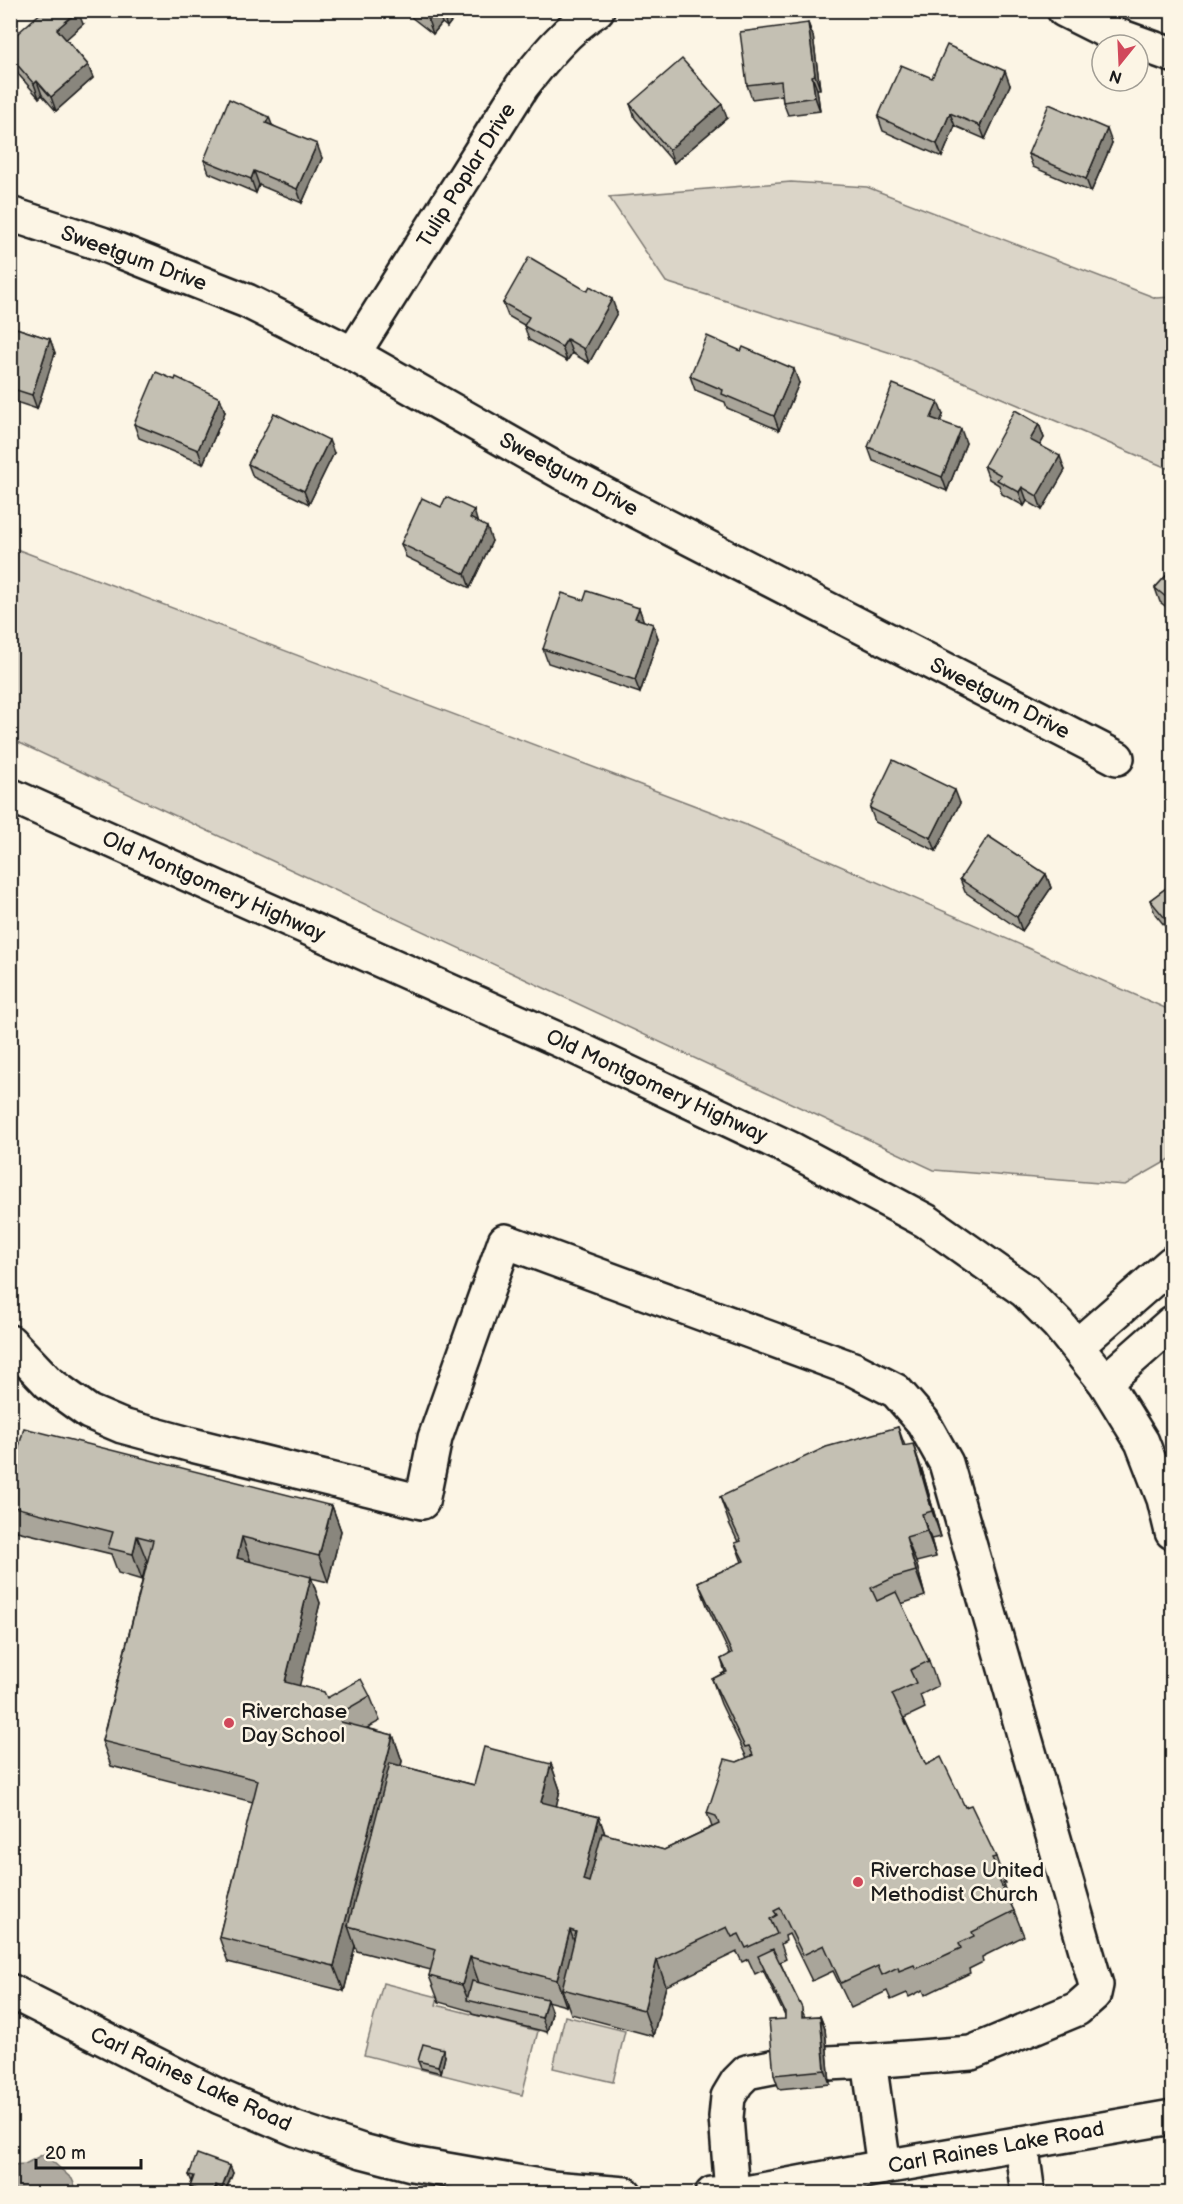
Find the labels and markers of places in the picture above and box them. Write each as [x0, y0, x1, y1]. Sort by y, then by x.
place label: Riverchase Day School [241, 1699, 347, 1748]
marker: Riverchase Day School [222, 1716, 236, 1730]
place label: Riverchase United Methodist Church [870, 1858, 1044, 1907]
marker: Riverchase United Methodist Church [851, 1875, 865, 1889]

